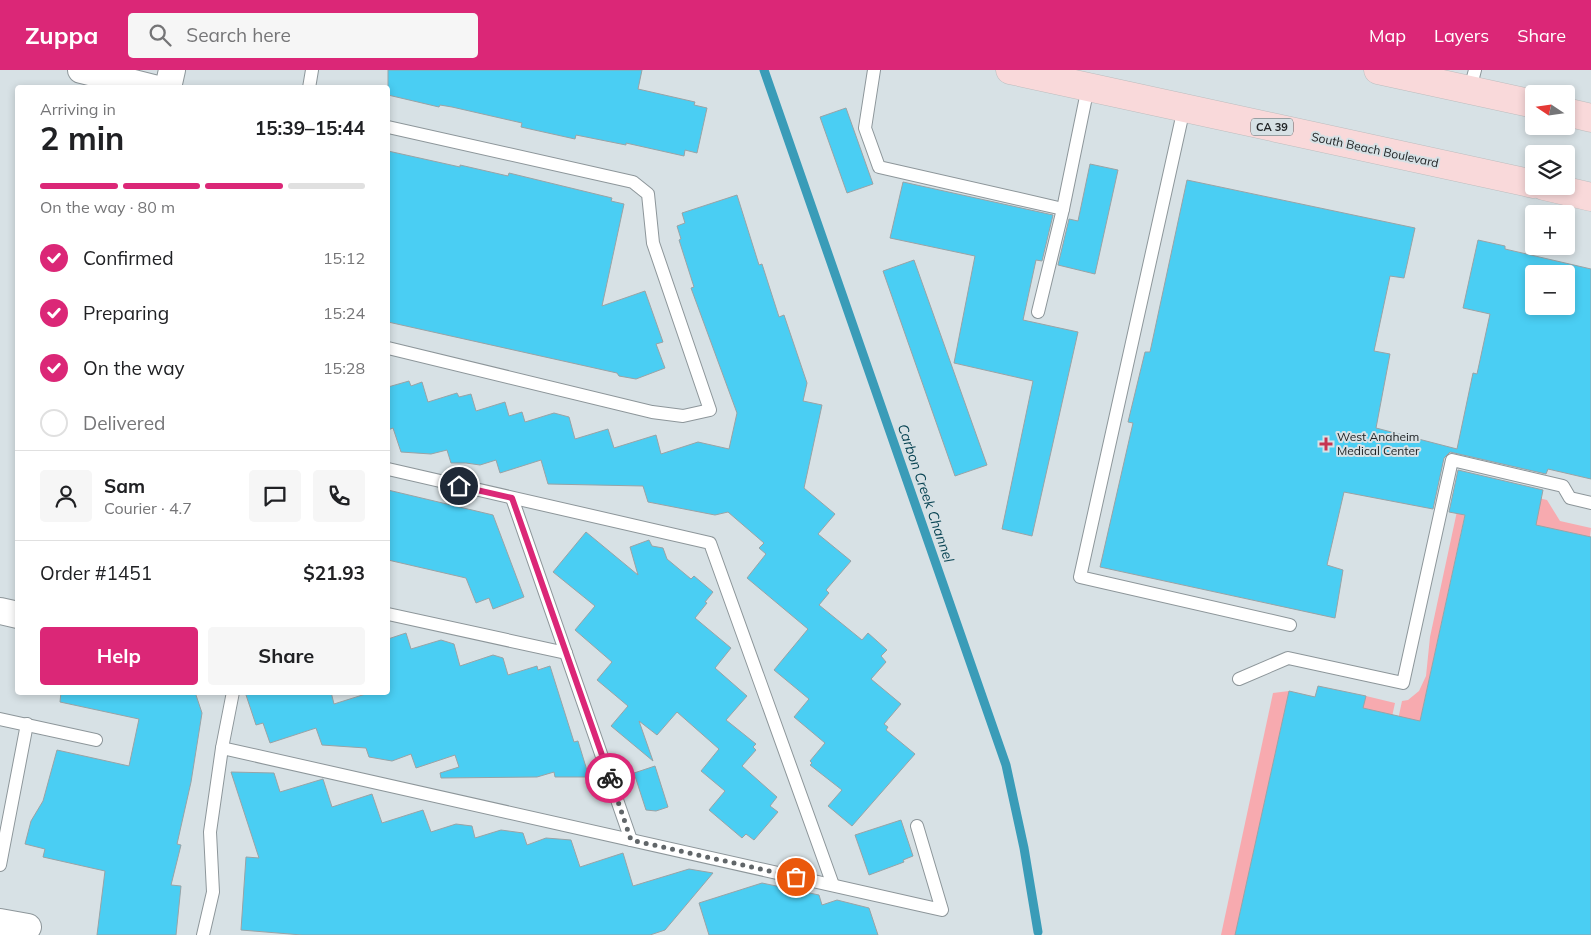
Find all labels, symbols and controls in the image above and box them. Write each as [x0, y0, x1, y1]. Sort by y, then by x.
search box [128, 13, 478, 58]
text: Zuppa [25, 20, 98, 50]
icon: search [146, 21, 174, 49]
text: Search here [186, 23, 291, 47]
text: Map [1369, 24, 1406, 47]
text: Layers [1434, 24, 1489, 47]
text: Share [1517, 24, 1566, 47]
north arrow [1525, 85, 1575, 135]
map controls [1525, 85, 1575, 315]
text: Arriving in [40, 99, 116, 119]
text: 15:39–15:44 [255, 116, 365, 140]
text: 2 min [40, 118, 124, 158]
road number: CA 39 [1251, 118, 1293, 136]
street label: South Beach Boulevard [1310, 129, 1440, 170]
button: layers [1525, 145, 1575, 195]
text: On the way · 80 m [40, 197, 175, 217]
button: + [1525, 205, 1575, 255]
icon: check [40, 244, 68, 272]
text: Confirmed [83, 246, 174, 270]
text: 15:12 [323, 248, 365, 268]
button: − [1525, 265, 1575, 315]
icon: check [40, 299, 68, 327]
text: Preparing [83, 301, 169, 325]
text: 15:24 [323, 303, 365, 323]
icon: check [40, 354, 68, 382]
text: On the way [83, 356, 185, 380]
text: 15:28 [323, 358, 365, 378]
text: Delivered [83, 411, 165, 435]
water label: Carbon Creek Channel [894, 421, 958, 565]
place label: West Anaheim Medical Center [1337, 429, 1420, 458]
marker: West Anaheim Medical Center [1319, 437, 1333, 451]
pin [438, 465, 480, 507]
button: person [40, 470, 92, 522]
button: chat [249, 470, 301, 522]
button: phone [313, 470, 365, 522]
icon: home [445, 472, 473, 500]
text: Sam [104, 474, 145, 498]
text: Courier · 4.7 [104, 498, 192, 518]
text: Order #1451 [40, 561, 152, 585]
text: $21.93 [303, 561, 365, 585]
button: Help [40, 627, 198, 685]
button: Share [208, 627, 365, 685]
courier [585, 753, 635, 803]
icon: bike [596, 764, 624, 792]
pin [775, 856, 817, 898]
icon: bag [782, 863, 810, 891]

